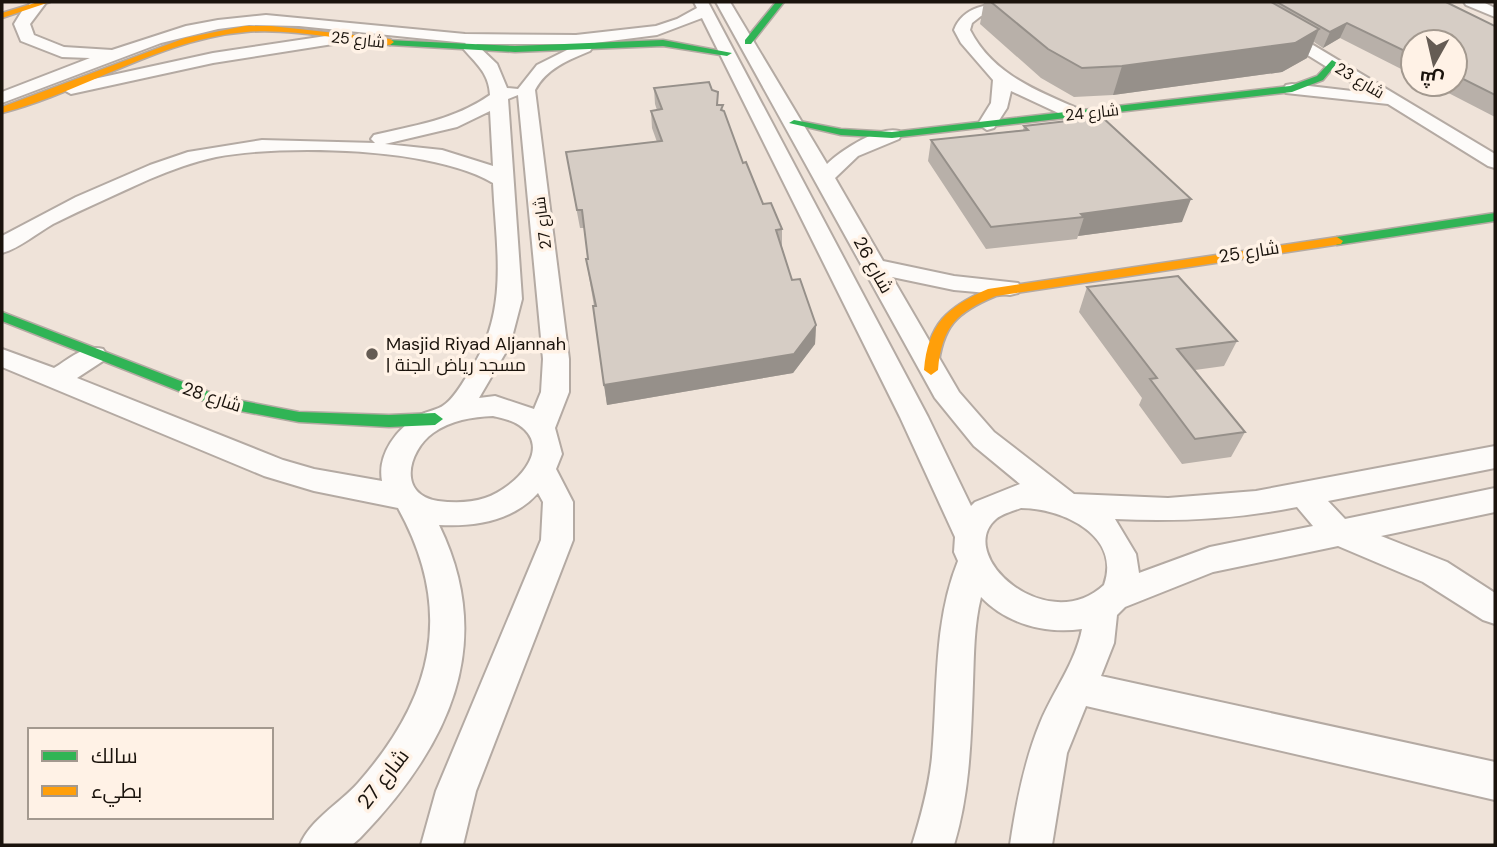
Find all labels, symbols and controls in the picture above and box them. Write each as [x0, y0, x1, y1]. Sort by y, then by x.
street label: شارع 25 [330, 26, 386, 54]
north arrow [1399, 28, 1469, 98]
street label: شارع 23 [1331, 58, 1388, 104]
text: ش [1418, 65, 1446, 93]
street label: شارع 24 [1064, 99, 1120, 127]
street label: شارع 27 [529, 195, 557, 250]
street label: شارع 26 [848, 232, 898, 298]
street label: شارع 25 [1217, 235, 1281, 269]
place label: Masjid Riyad Aljannah | مسجد رياض الجنة [386, 332, 566, 377]
marker: Masjid Riyad Aljannah | مسجد رياض الجنة [364, 346, 380, 362]
street label: شارع 28 [179, 376, 245, 418]
legend [28, 728, 273, 819]
text: سالك [91, 742, 138, 770]
street label: شارع 27 [351, 743, 415, 815]
text: بطيء [91, 777, 142, 807]

